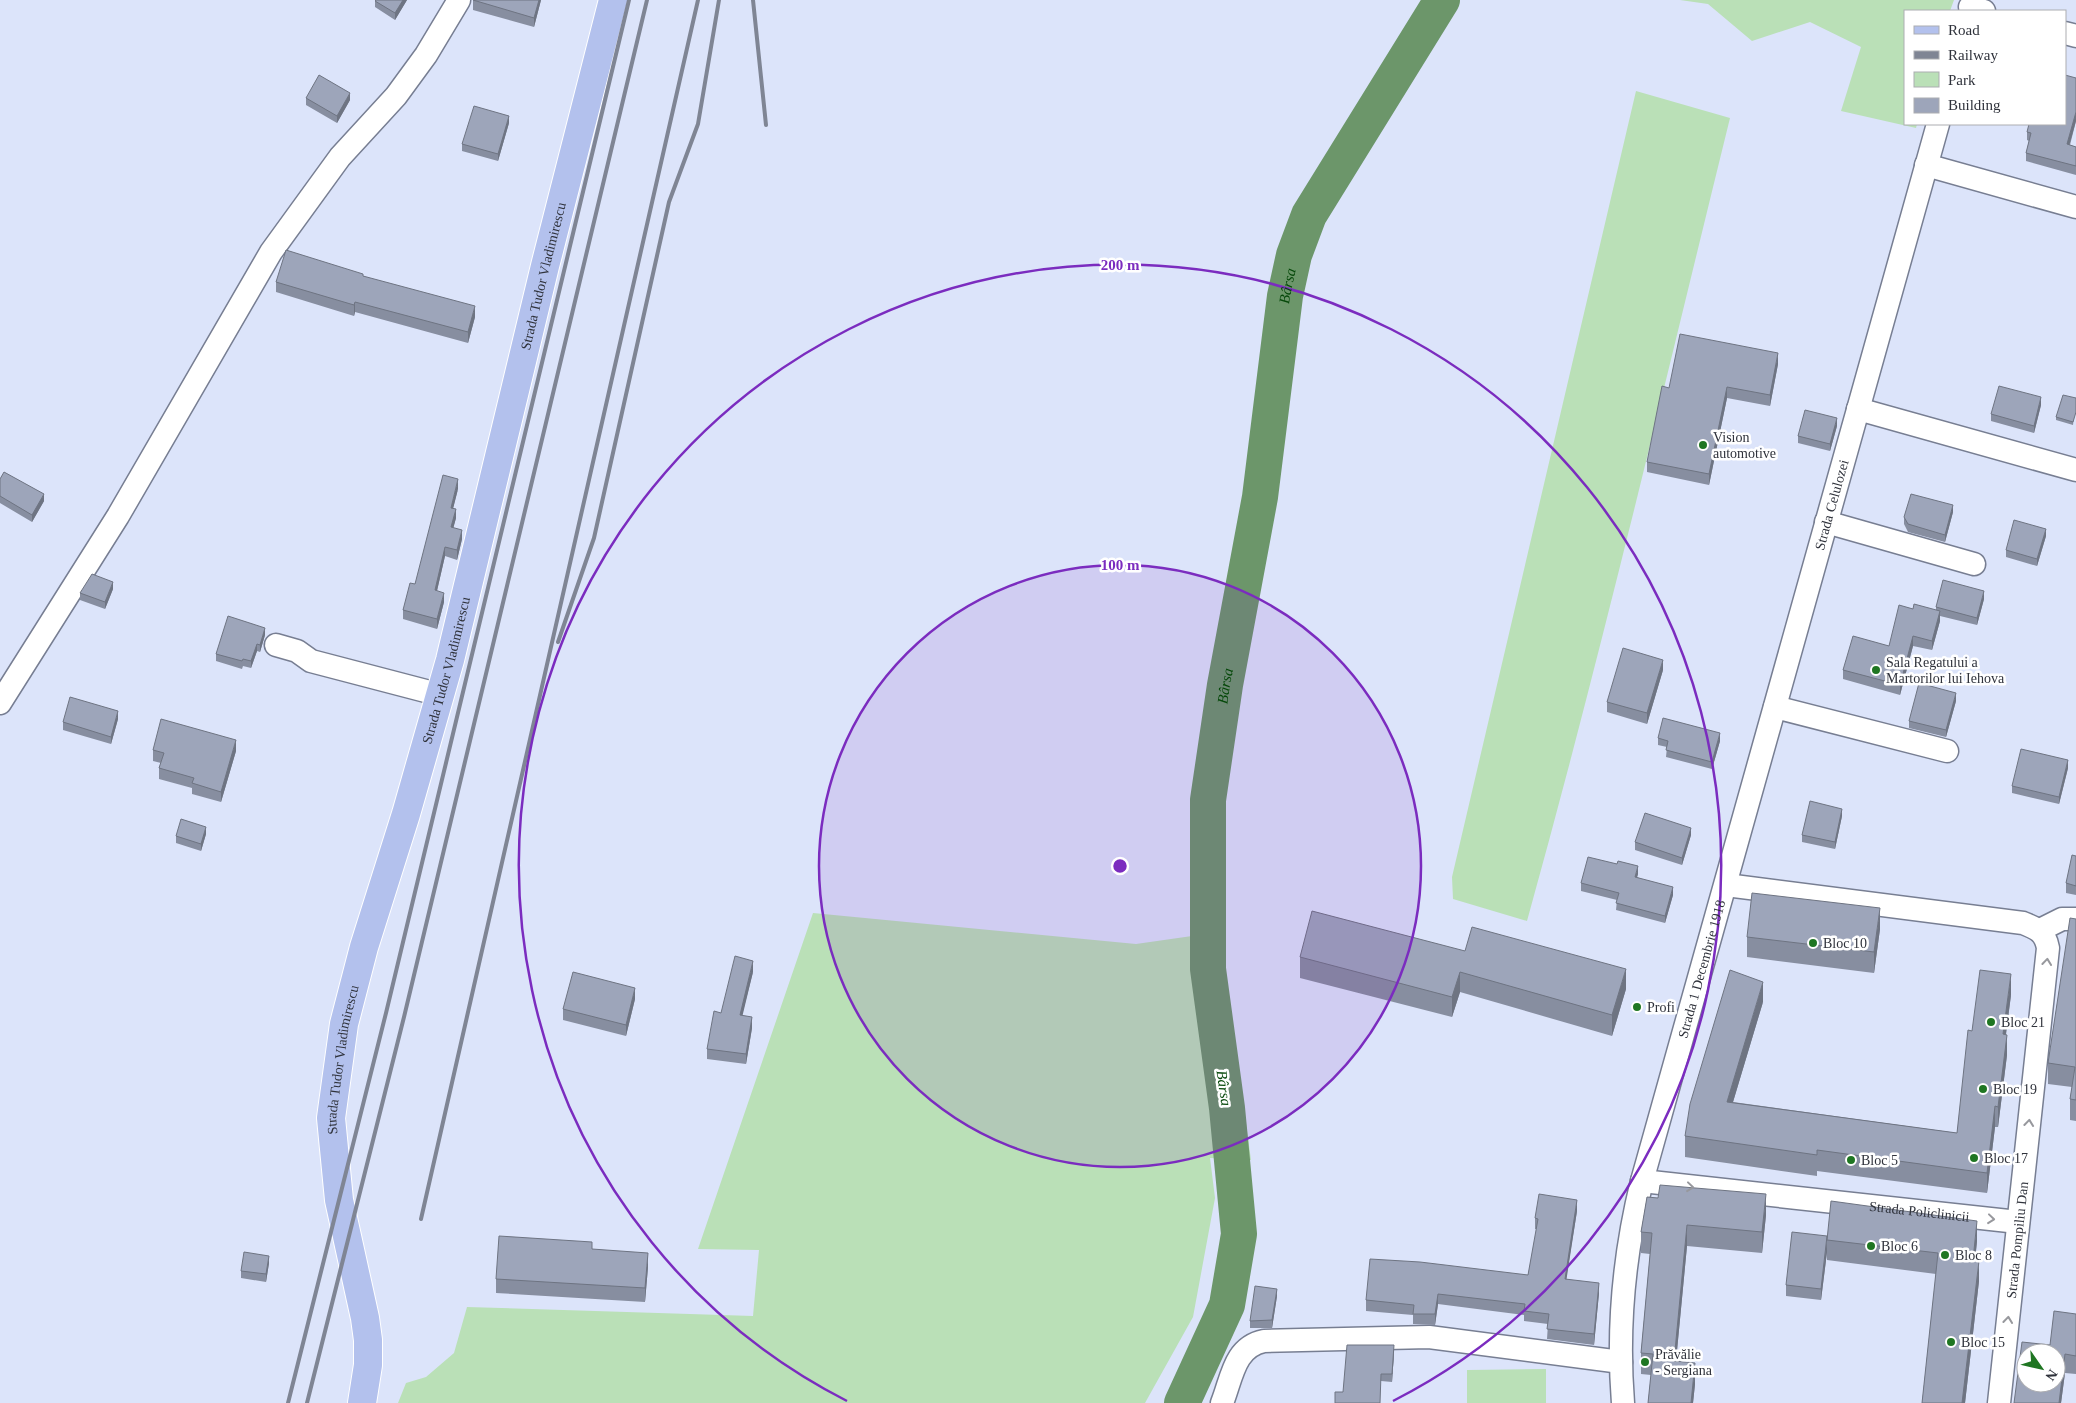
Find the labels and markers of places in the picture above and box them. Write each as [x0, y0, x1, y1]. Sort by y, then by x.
place label: Vision automotive [1713, 430, 1776, 461]
marker: Vision automotive [1697, 439, 1709, 451]
place label: Sala Regatului a Martorilor lui Iehova [1886, 655, 2005, 686]
marker: Sala Regatului a Martorilor lui Iehova [1870, 664, 1882, 676]
centre of rings [1111, 857, 1129, 875]
place label: Bloc 10 [1823, 936, 1867, 951]
marker: Bloc 10 [1807, 937, 1819, 949]
place label: Profi [1647, 1000, 1675, 1015]
marker: Profi [1631, 1001, 1643, 1013]
place label: Bloc 21 [2001, 1015, 2045, 1030]
marker: Bloc 21 [1985, 1016, 1997, 1028]
place label: Bloc 19 [1993, 1082, 2037, 1097]
marker: Bloc 19 [1977, 1083, 1989, 1095]
place label: Bloc 17 [1984, 1151, 2028, 1166]
marker: Bloc 17 [1968, 1152, 1980, 1164]
place label: Bloc 5 [1861, 1153, 1898, 1168]
marker: Bloc 5 [1845, 1154, 1857, 1166]
place label: Bloc 6 [1881, 1239, 1918, 1254]
marker: Bloc 6 [1865, 1240, 1877, 1252]
place label: Bloc 8 [1955, 1248, 1992, 1263]
marker: Bloc 8 [1939, 1249, 1951, 1261]
place label: Bloc 15 [1961, 1335, 2005, 1350]
marker: Bloc 15 [1945, 1336, 1957, 1348]
place label: Prăvălie - Sergiana [1655, 1347, 1713, 1378]
marker: Prăvălie - Sergiana [1639, 1356, 1651, 1368]

